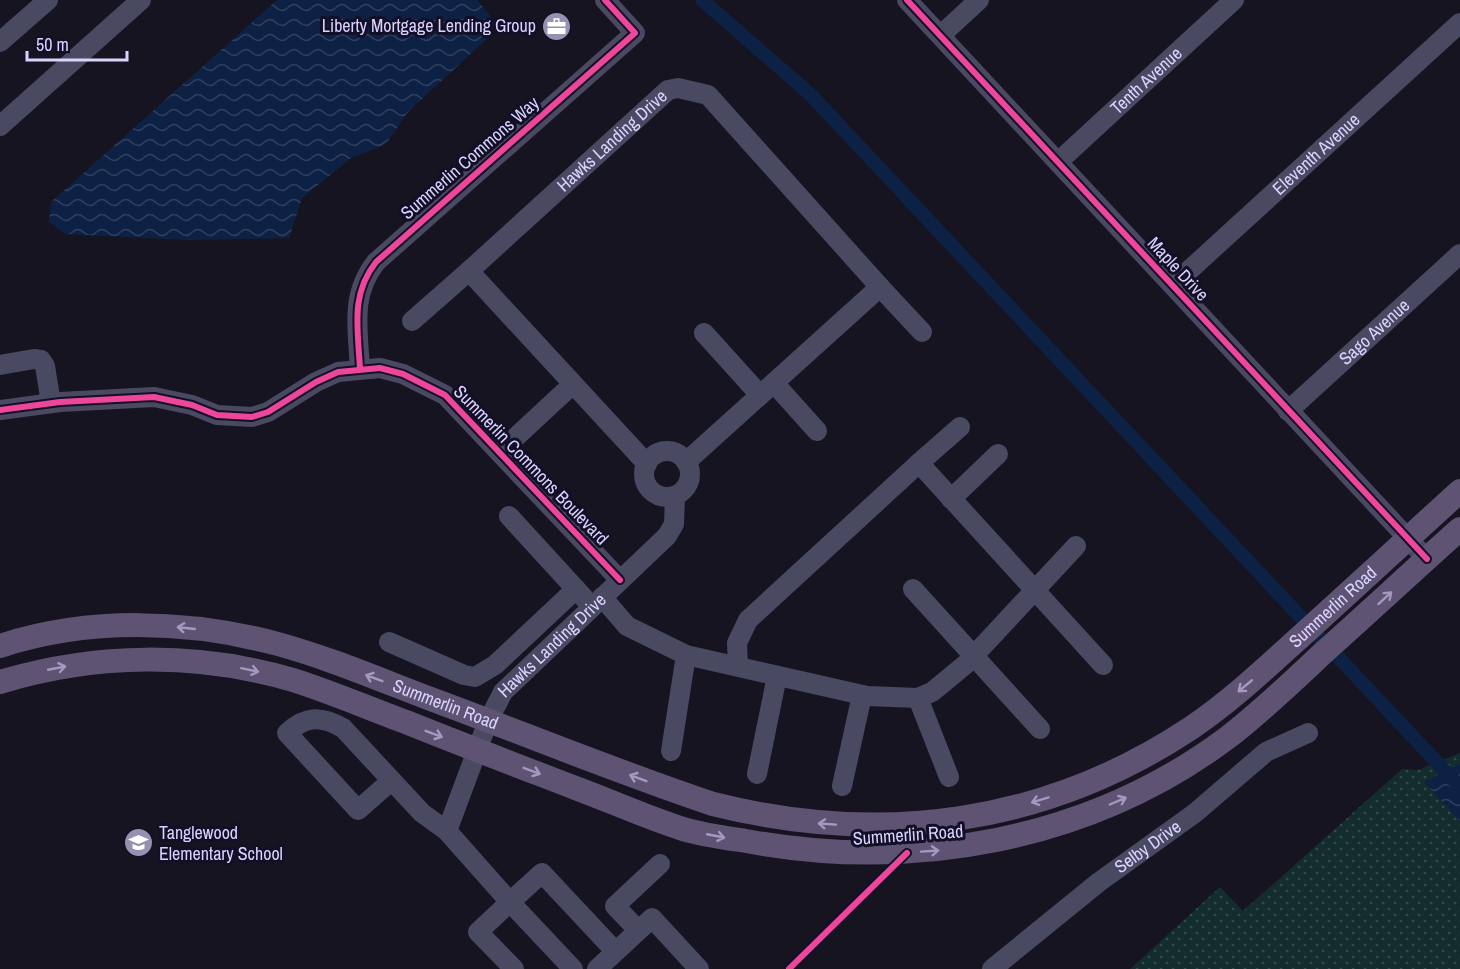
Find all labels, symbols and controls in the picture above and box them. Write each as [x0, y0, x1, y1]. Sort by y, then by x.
office icon: Liberty Mortgage Lending Group [541, 10, 573, 42]
place label: Liberty Mortgage Lending Group [322, 13, 536, 38]
scale bar [27, 24, 128, 62]
text: 50 m [36, 32, 69, 57]
street label: Tenth Avenue [1105, 41, 1187, 120]
street label: Hawks Landing Drive [551, 84, 672, 197]
street label: Summerlin Commons Way [395, 90, 545, 225]
street label: Eleventh Avenue [1267, 107, 1365, 200]
street label: Maple Drive [1142, 231, 1215, 306]
street label: Sago Avenue [1333, 293, 1415, 371]
street label: Summerlin Commons Boulevard [448, 379, 614, 550]
street label: Summerlin Road [1283, 560, 1382, 653]
street label: Hawks Landing Drive [492, 587, 611, 703]
one-way arrow [1377, 591, 1392, 605]
one-way arrow [177, 622, 197, 633]
one-way arrow [46, 662, 66, 673]
one-way arrow [240, 665, 260, 676]
one-way arrow [365, 672, 384, 683]
street label: Summerlin Road [389, 673, 502, 735]
one-way arrow [1238, 679, 1253, 693]
one-way arrow [425, 729, 443, 740]
one-way arrow [522, 766, 541, 777]
one-way arrow [629, 772, 648, 783]
one-way arrow [1031, 795, 1050, 806]
one-way arrow [1108, 795, 1126, 806]
street label: Selby Drive [1109, 814, 1186, 879]
street label: Summerlin Road [852, 818, 964, 851]
one-way arrow [817, 819, 837, 830]
place label: Tanglewood Elementary School [159, 820, 283, 866]
school or university icon: Tanglewood Elementary School [122, 827, 154, 859]
one-way arrow [705, 831, 725, 842]
one-way arrow [920, 845, 940, 856]

